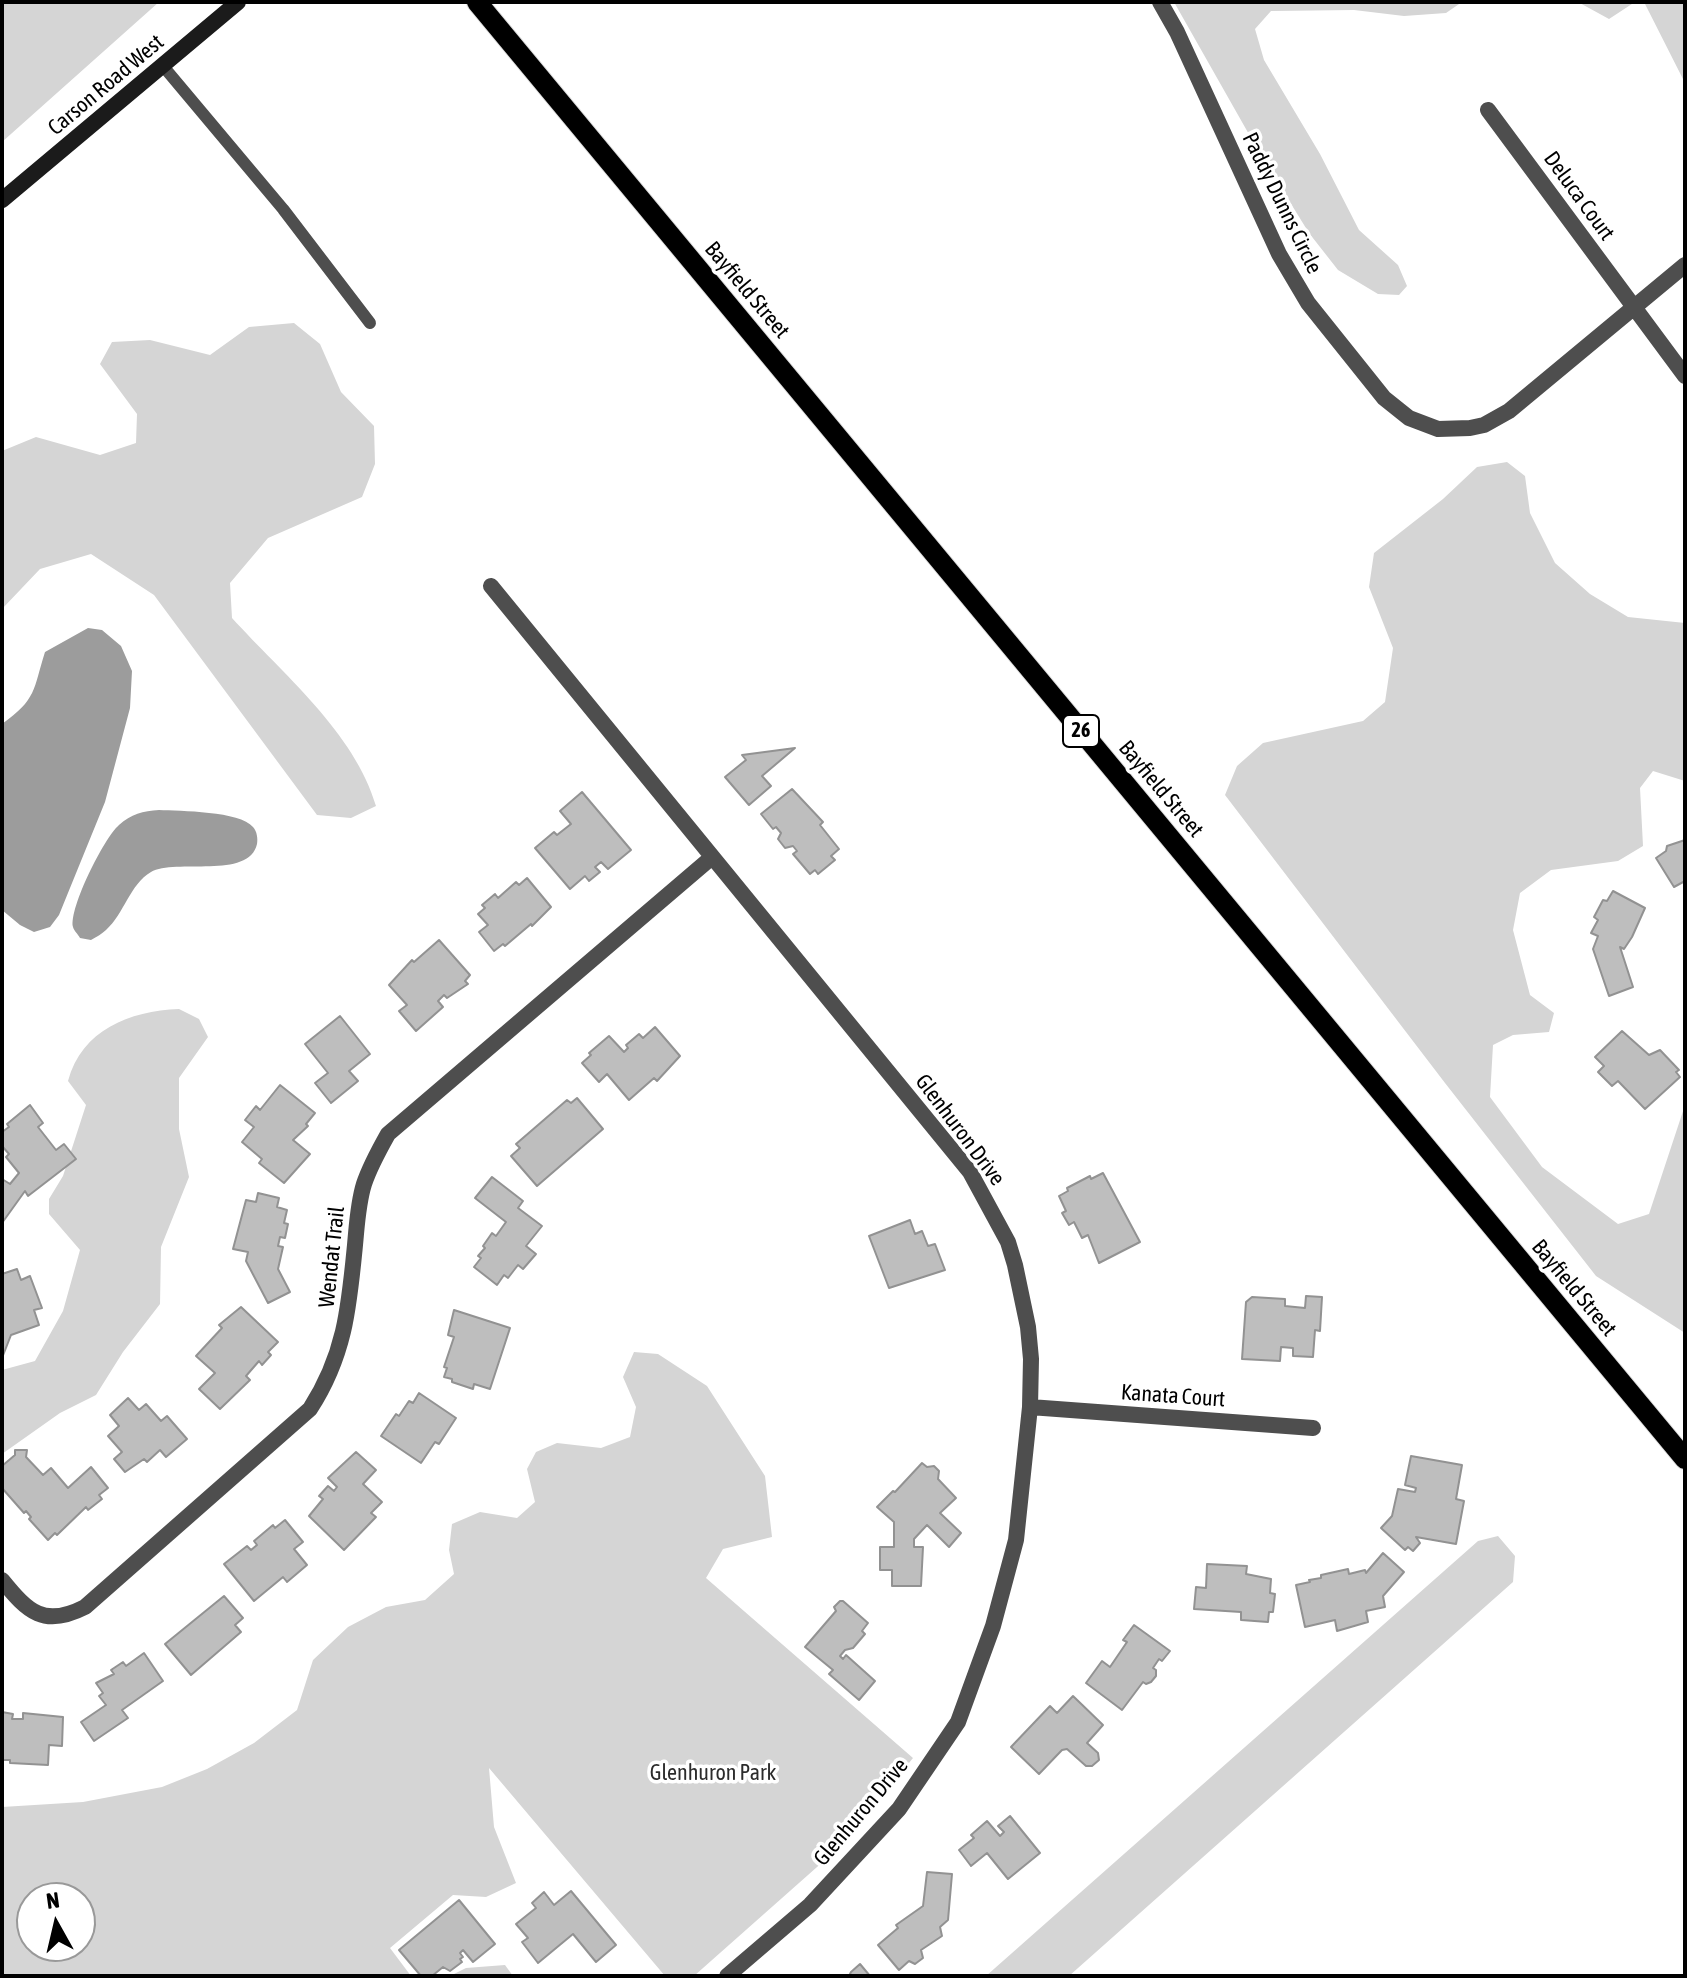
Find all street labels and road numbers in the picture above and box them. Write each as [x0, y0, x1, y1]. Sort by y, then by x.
street label: Carson Road West [43, 29, 169, 141]
street label: Paddy Dunns Circle [1236, 128, 1328, 278]
street label: Deluca Court [1538, 146, 1620, 246]
street label: Bayfield Street [699, 236, 795, 344]
road number: 26 [1063, 715, 1099, 747]
street label: Bayfield Street [1113, 735, 1209, 843]
street label: Glenhuron Drive [910, 1069, 1010, 1191]
street label: Wendat Trail [314, 1205, 350, 1309]
street label: Bayfield Street [1526, 1234, 1622, 1342]
street label: Kanata Court [1120, 1379, 1226, 1413]
street label: Glenhuron Drive [808, 1753, 914, 1871]

